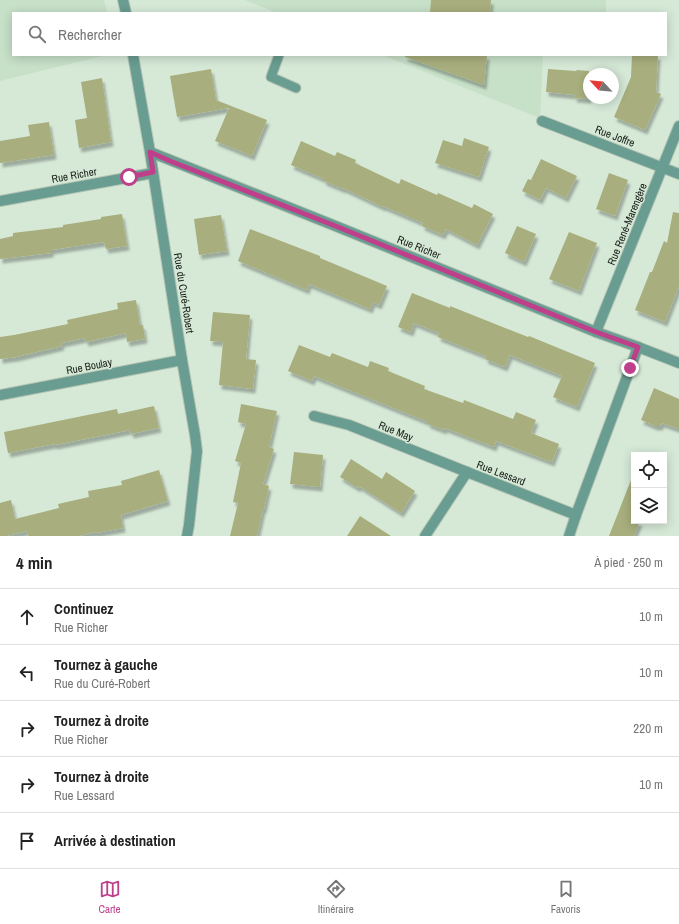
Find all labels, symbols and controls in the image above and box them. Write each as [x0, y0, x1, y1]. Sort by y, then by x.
search box [12, 12, 667, 56]
icon: search [26, 23, 48, 45]
text: Rechercher [58, 24, 122, 45]
north arrow [583, 68, 619, 104]
street label: Rue Joffre [593, 122, 637, 150]
street label: Rue Richer [50, 164, 98, 186]
route start [120, 168, 138, 186]
street label: Rue René-Marengère [604, 181, 650, 267]
street label: Rue Richer [395, 232, 443, 262]
street label: Rue du Curé-Robert [171, 252, 197, 335]
street label: Rue Boulay [65, 355, 114, 377]
route end [621, 359, 639, 377]
street label: Rue May [377, 418, 416, 444]
map controls [631, 452, 667, 524]
button: locate [631, 452, 667, 488]
street label: Rue Lessard [475, 457, 527, 489]
button: layers [631, 488, 667, 524]
text: 4 min [16, 551, 52, 574]
text: À pied · 250 m [594, 554, 663, 571]
text: Continuez [54, 598, 113, 619]
icon: ahead [16, 606, 38, 628]
text: 10 m [639, 608, 663, 625]
text: Rue Richer [54, 619, 108, 636]
text: Tournez à gauche [54, 654, 158, 675]
icon: left [16, 662, 38, 684]
text: 10 m [639, 664, 663, 681]
text: Rue du Curé-Robert [54, 675, 150, 692]
text: Tournez à droite [54, 710, 149, 731]
icon: right [16, 718, 38, 740]
text: 220 m [633, 720, 663, 737]
text: Rue Richer [54, 731, 108, 748]
text: Tournez à droite [54, 766, 149, 787]
icon: right [16, 774, 38, 796]
text: 10 m [639, 776, 663, 793]
text: Rue Lessard [54, 787, 114, 804]
icon: arrive [16, 830, 38, 852]
text: Arrivée à destination [54, 830, 176, 851]
tab: Carte [99, 878, 121, 916]
tab: Itinéraire [318, 878, 354, 916]
tab: Favoris [551, 878, 580, 916]

